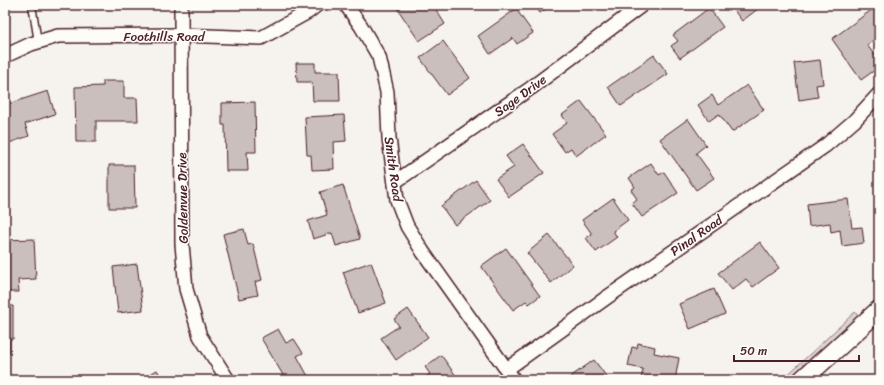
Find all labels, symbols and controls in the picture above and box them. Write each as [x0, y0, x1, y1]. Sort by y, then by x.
street label: Foothills Road [123, 25, 206, 48]
street label: Sage Drive [489, 68, 552, 123]
street label: Smith Road [378, 135, 410, 204]
street label: Goldenvue Drive [170, 152, 195, 244]
street label: Pinal Road [665, 208, 728, 262]
scale bar [734, 337, 859, 363]
text: 50 m [740, 340, 767, 362]

